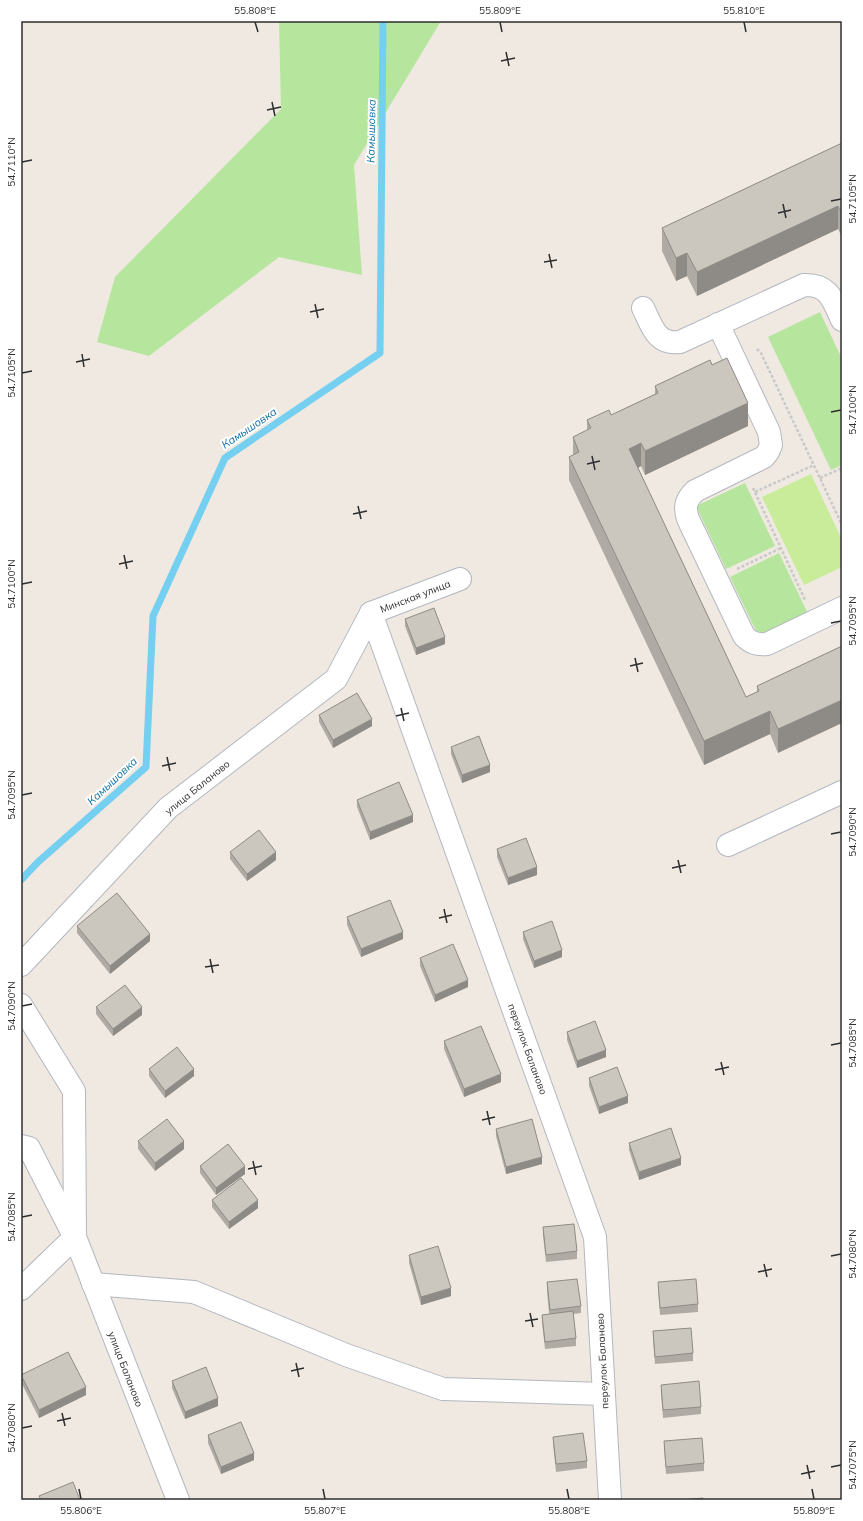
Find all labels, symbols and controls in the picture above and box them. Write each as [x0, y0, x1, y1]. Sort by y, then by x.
text: 55.808°E [234, 4, 276, 17]
text: 55.809°E [479, 4, 521, 17]
text: 55.810°E [723, 4, 765, 17]
water label: Камышовка [363, 99, 379, 163]
text: 54.7110°N [5, 137, 18, 187]
text: 54.7105°N [846, 174, 859, 224]
text: 54.7105°N [5, 348, 18, 398]
text: 54.7100°N [846, 385, 859, 435]
water label: Камышовка [219, 404, 280, 452]
text: 54.7100°N [5, 559, 18, 609]
street label: Минская улица [378, 577, 452, 616]
text: 54.7095°N [846, 596, 859, 646]
water label: Камышовка [84, 754, 140, 808]
street label: улица Баланово [162, 757, 233, 818]
text: 54.7095°N [5, 770, 18, 820]
text: 54.7090°N [846, 807, 859, 857]
text: 54.7090°N [5, 981, 18, 1031]
street label: переулок Баланово [505, 1002, 550, 1097]
text: 54.7085°N [846, 1018, 859, 1068]
text: 54.7085°N [5, 1192, 18, 1242]
text: 54.7080°N [846, 1229, 859, 1279]
street label: переулок Баланово [593, 1313, 611, 1409]
street label: улица Баланово [105, 1330, 146, 1409]
text: 54.7080°N [5, 1403, 18, 1453]
text: 54.7075°N [846, 1440, 859, 1490]
text: 55.806°E [60, 1504, 102, 1517]
text: 55.807°E [304, 1504, 346, 1517]
text: 55.808°E [548, 1504, 590, 1517]
text: 55.809°E [793, 1504, 835, 1517]

